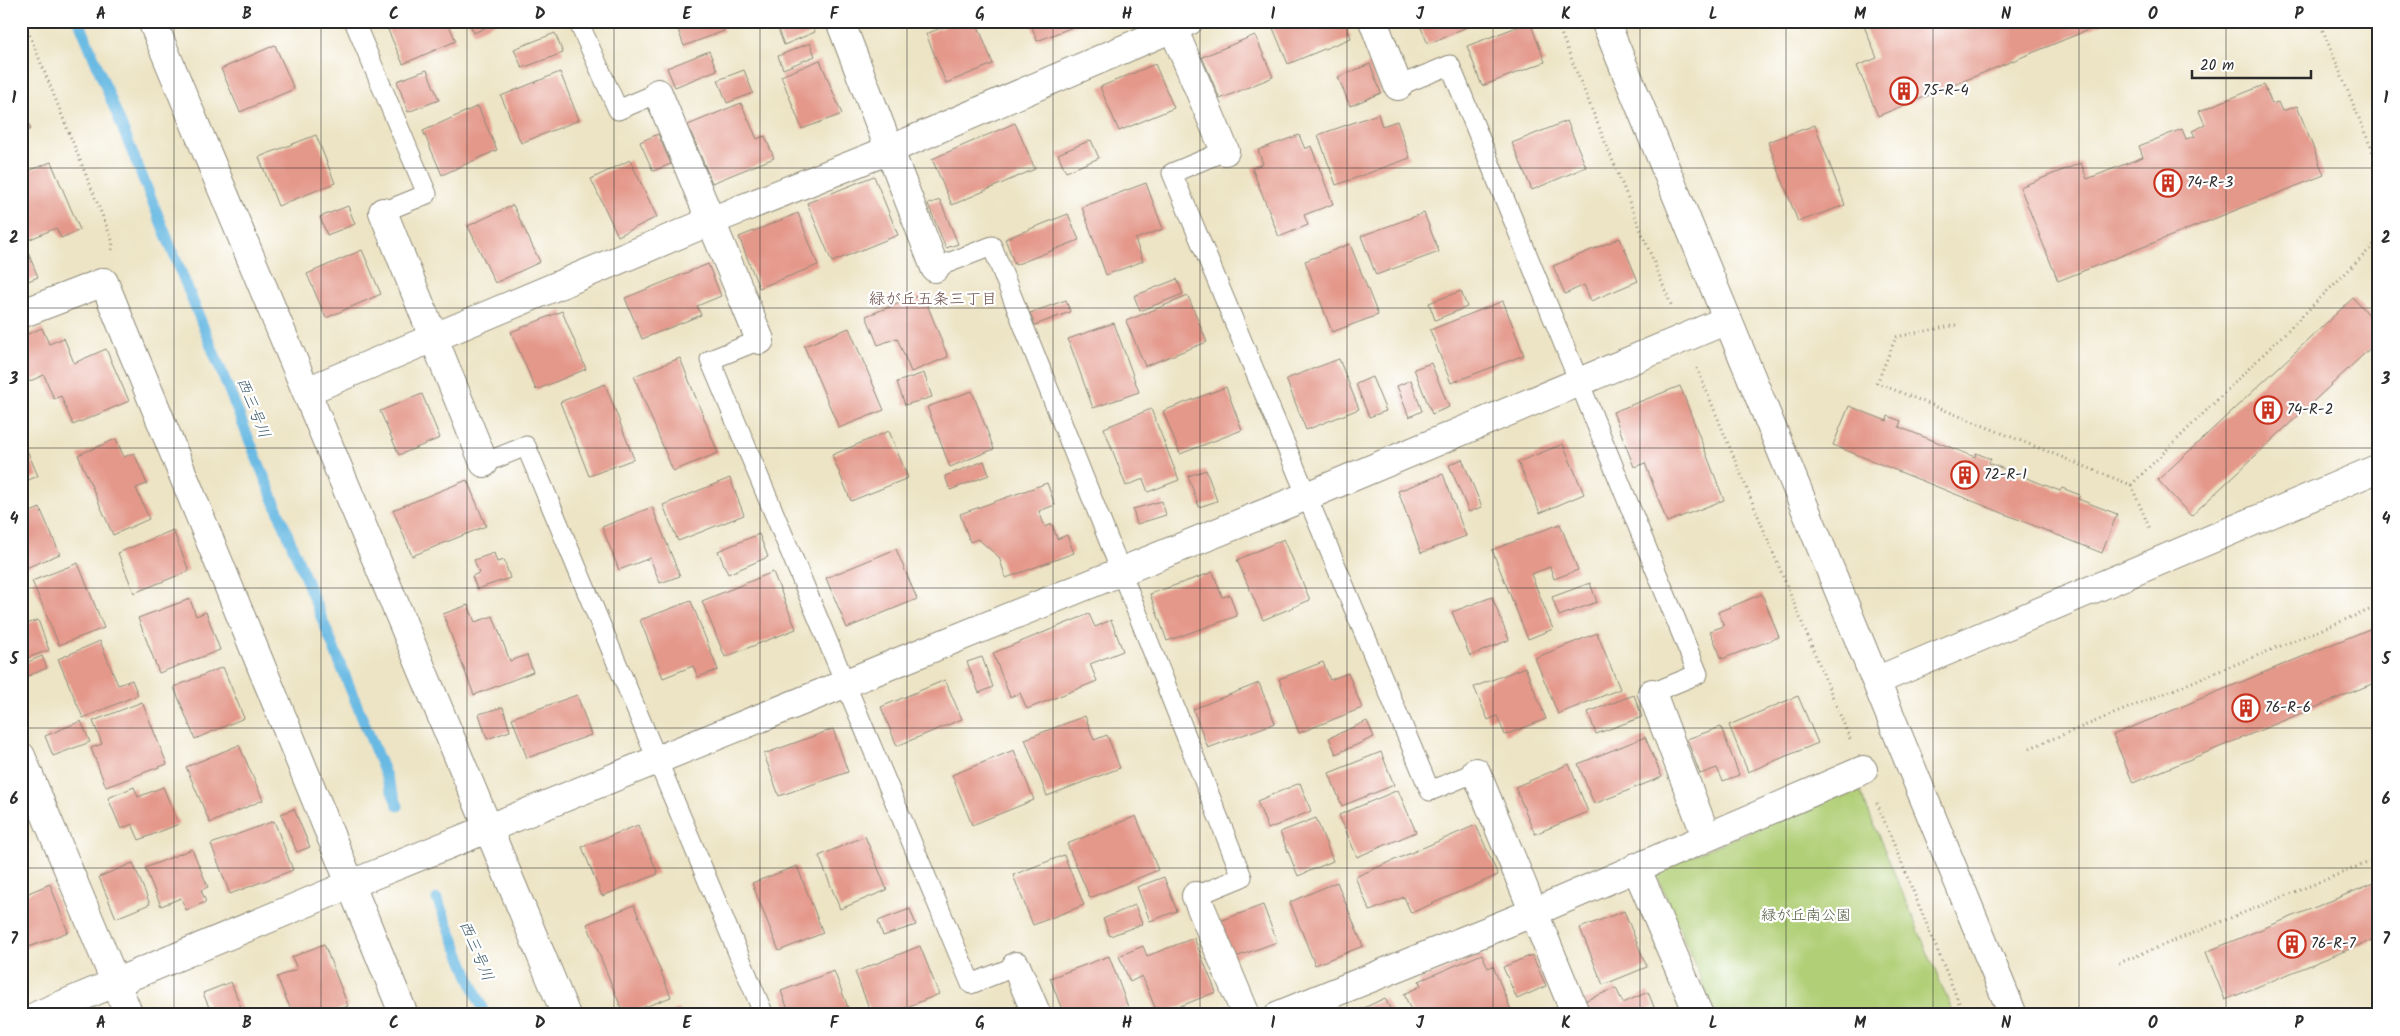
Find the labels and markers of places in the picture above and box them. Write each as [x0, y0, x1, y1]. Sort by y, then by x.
building icon: 75-R-4 [1889, 76, 1919, 106]
place label: 75-R-4 [1923, 79, 1969, 103]
building icon: 74-R-3 [2153, 168, 2183, 198]
place label: 74-R-3 [2187, 171, 2234, 195]
building icon: 74-R-2 [2253, 395, 2283, 425]
place label: 74-R-2 [2287, 398, 2333, 422]
building icon: 72-R-1 [1950, 460, 1980, 490]
place label: 72-R-1 [1984, 463, 2027, 487]
building icon: 76-R-6 [2231, 693, 2261, 723]
place label: 76-R-6 [2265, 696, 2311, 720]
building icon: 76-R-7 [2277, 929, 2307, 959]
place label: 76-R-7 [2311, 932, 2357, 956]

